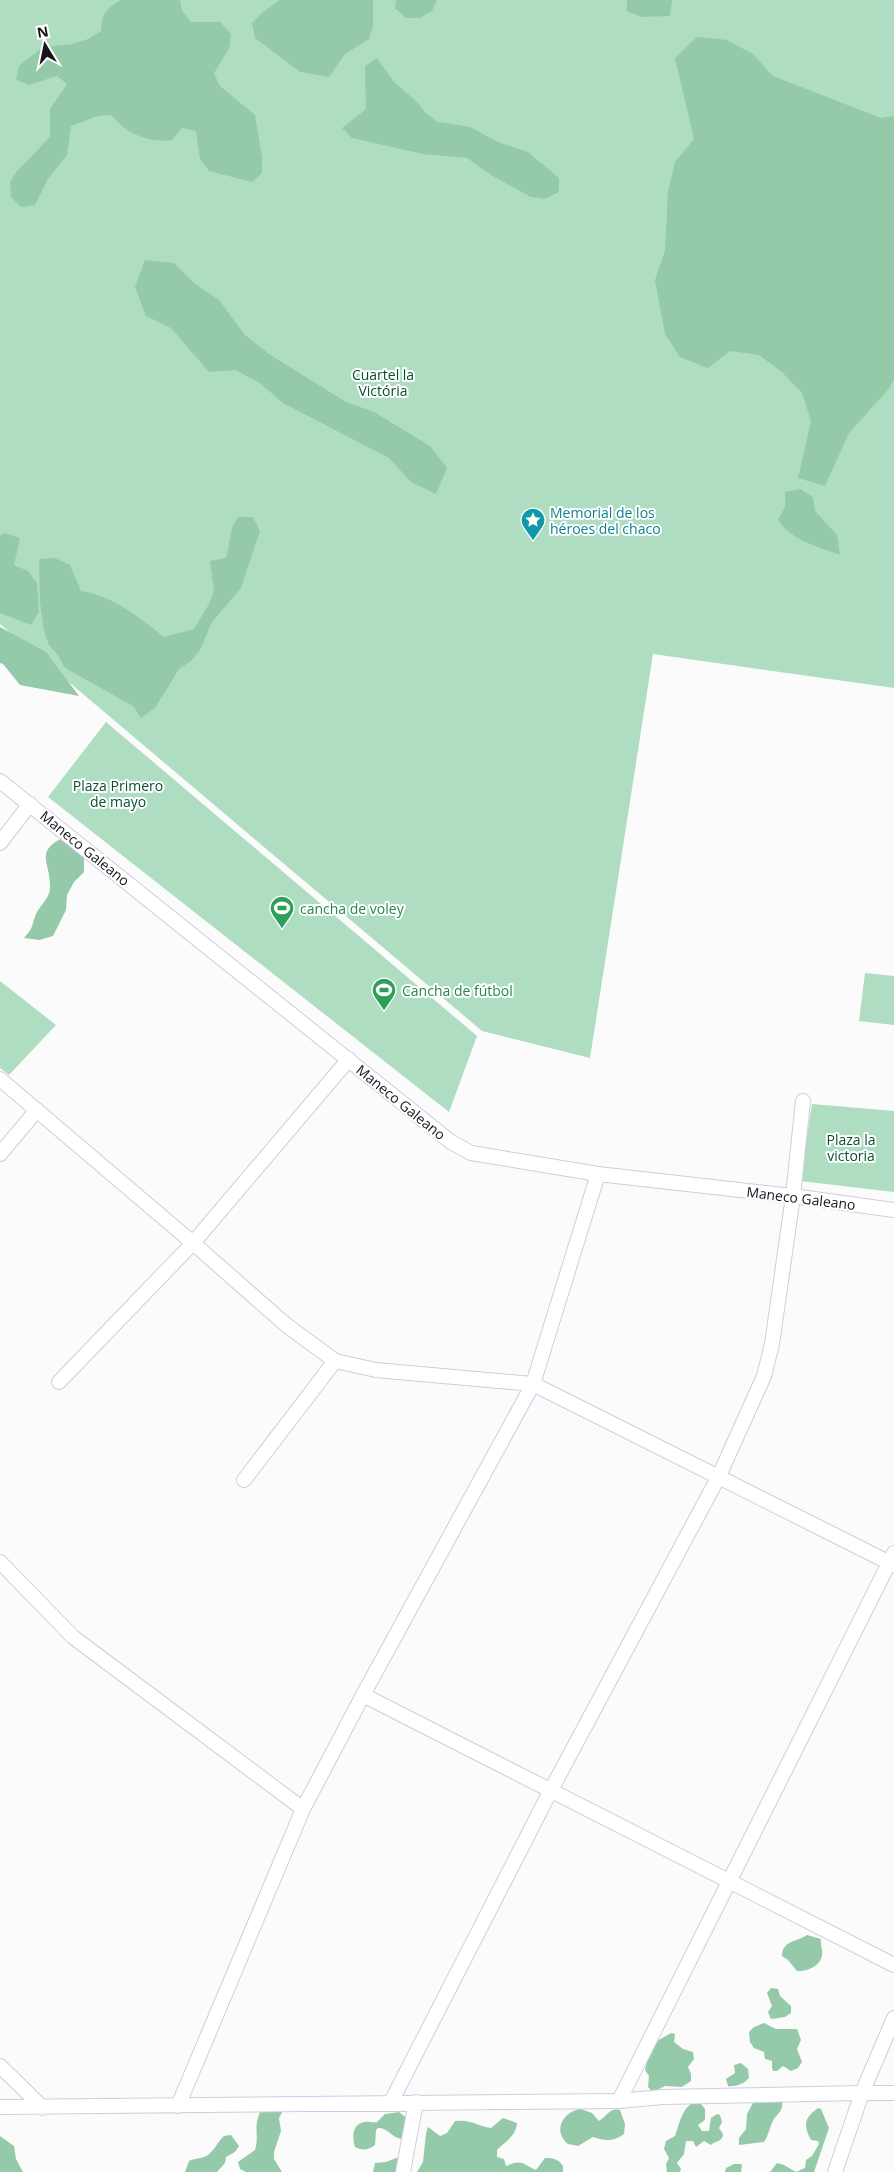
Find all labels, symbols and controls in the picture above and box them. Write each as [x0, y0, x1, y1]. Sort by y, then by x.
north arrow [20, 20, 70, 70]
text: N [35, 21, 50, 42]
park label: Cuartel la Victória [352, 365, 414, 400]
place label: Memorial de los héroes del chaco [550, 503, 661, 538]
place icon: Memorial de los héroes del chaco [520, 507, 546, 541]
park label: Plaza Primero de mayo [73, 776, 163, 811]
street label: Maneco Galeano [36, 806, 134, 890]
sports icon: cancha de voley [269, 895, 295, 929]
place label: cancha de voley [300, 899, 405, 918]
sports icon: Cancha de fútbol [371, 977, 397, 1011]
place label: Cancha de fútbol [402, 981, 513, 1000]
street label: Maneco Galeano [352, 1060, 450, 1144]
park label: Plaza la victoria [826, 1130, 876, 1165]
street label: Maneco Galeano [745, 1182, 857, 1214]

